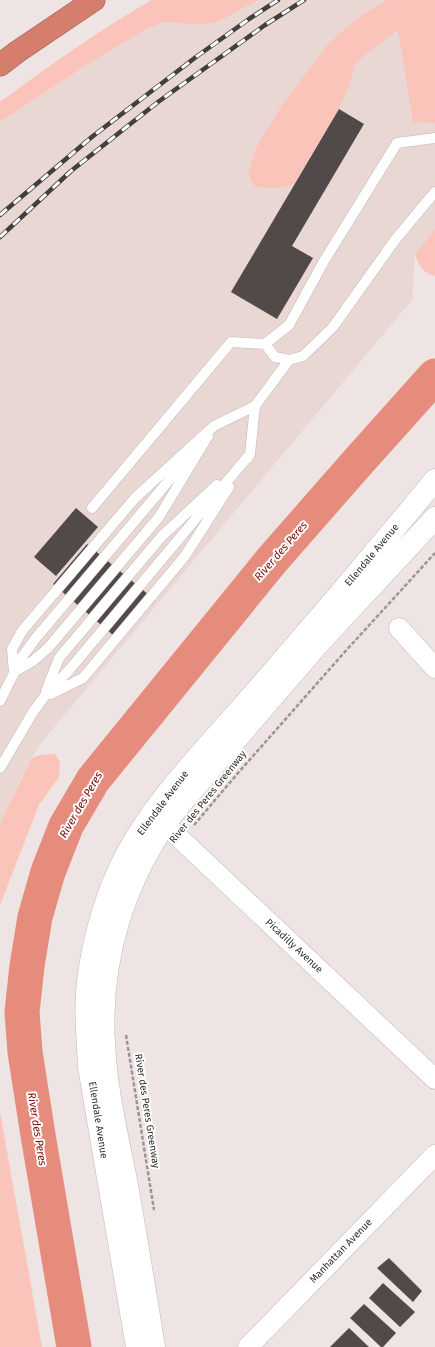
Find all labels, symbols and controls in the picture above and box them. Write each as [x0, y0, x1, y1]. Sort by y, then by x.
water label: River des Peres [252, 519, 310, 583]
street label: Ellendale Avenue [342, 521, 402, 589]
street label: River des Peres Greenway [167, 748, 249, 846]
street label: Ellendale Avenue [135, 768, 191, 838]
water label: River des Peres [57, 770, 105, 840]
street label: Picadilly Avenue [263, 916, 325, 976]
street label: River des Peres Greenway [132, 1053, 162, 1169]
street label: Ellendale Avenue [86, 1081, 110, 1159]
water label: River des Peres [25, 1091, 49, 1167]
street label: Manhattan Avenue [307, 1216, 375, 1286]

